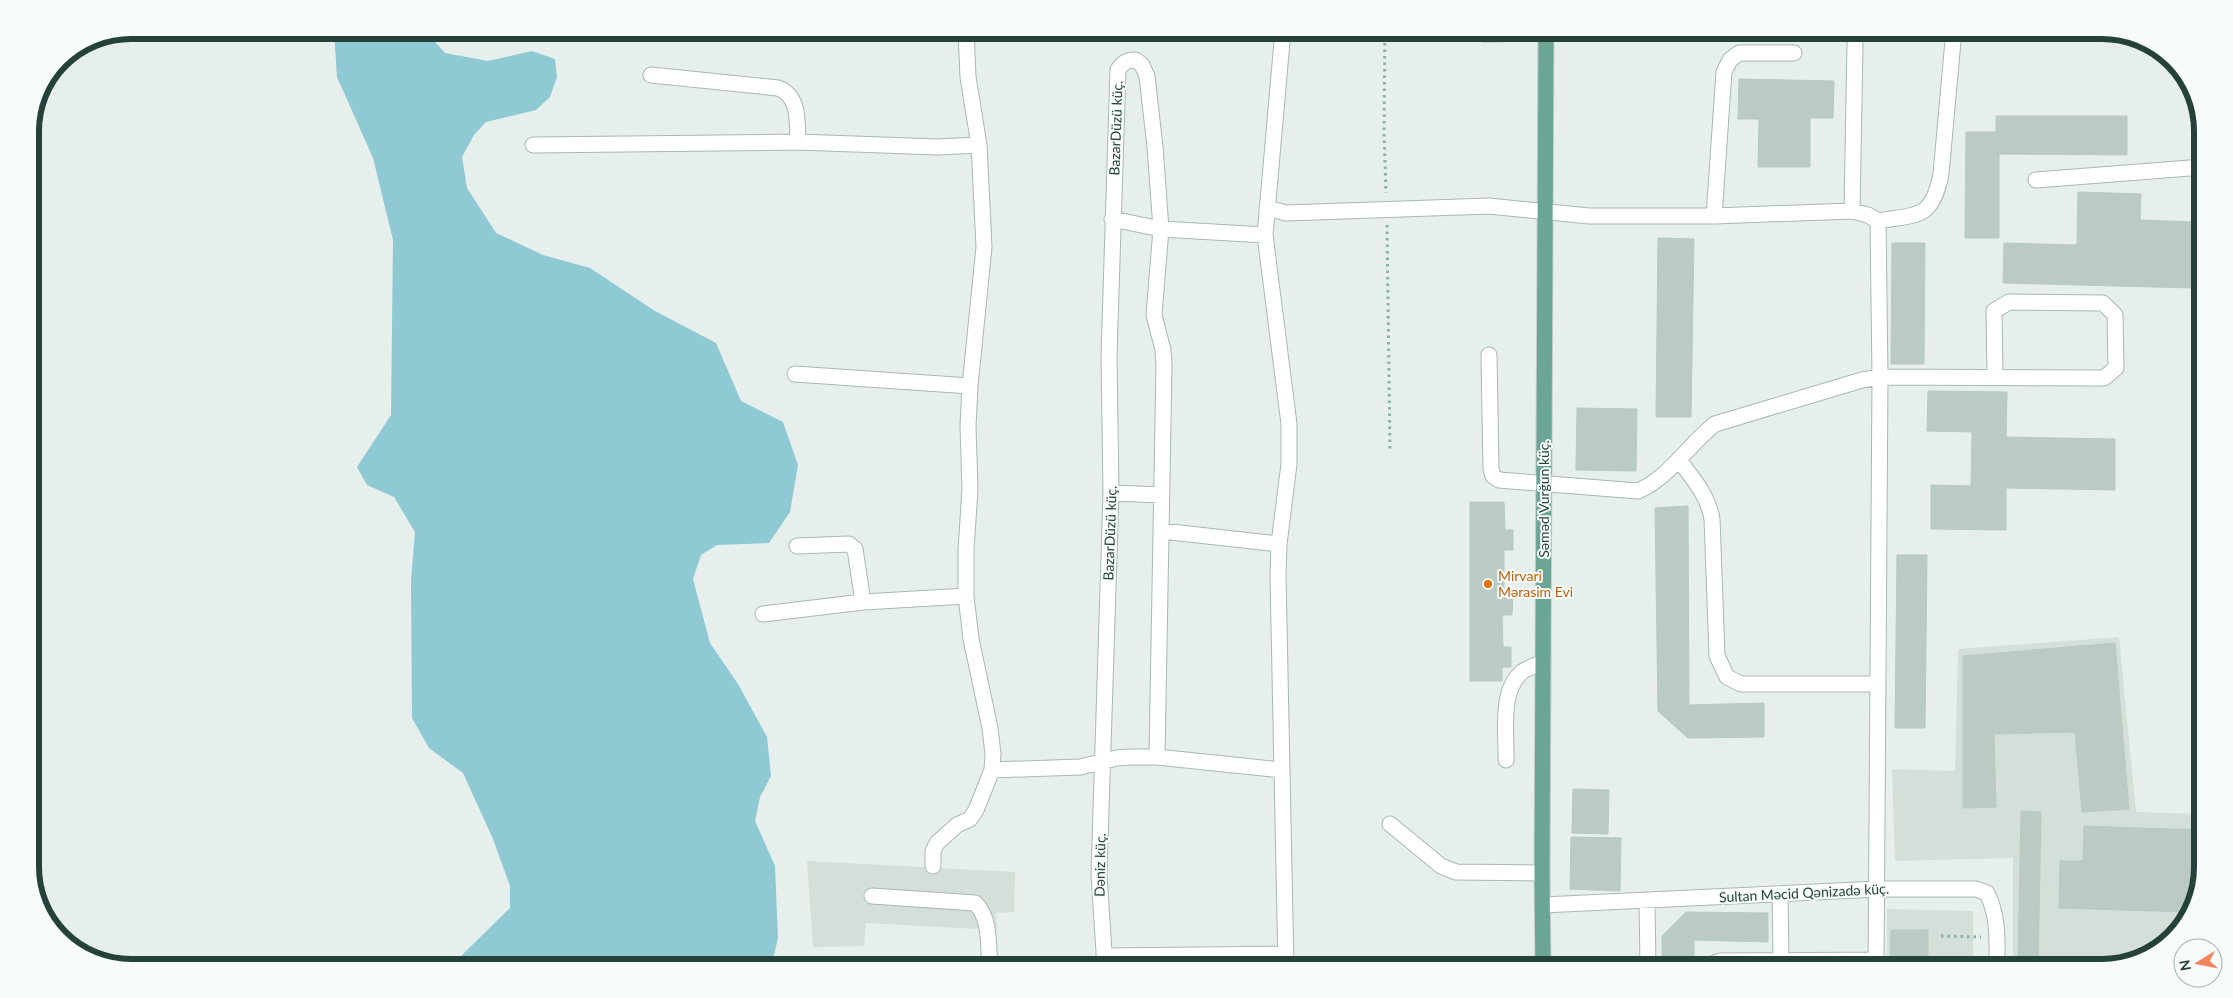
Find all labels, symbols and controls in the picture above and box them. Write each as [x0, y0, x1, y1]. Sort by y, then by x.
street label: BazarDüzü küç. [1105, 80, 1126, 176]
street label: Səməd Vurğun küç. [1535, 440, 1552, 558]
street label: BazarDüzü küç. [1099, 485, 1120, 581]
place label: Mirvari Mərasim Evi [1498, 567, 1573, 600]
marker: Mirvari Mərasim Evi [1482, 578, 1494, 590]
street label: Dəniz küç. [1090, 833, 1109, 897]
street label: Sultan Məcid Qənizadə küç. [1718, 880, 1889, 905]
north arrow [2173, 938, 2223, 988]
text: N [2175, 959, 2194, 972]

